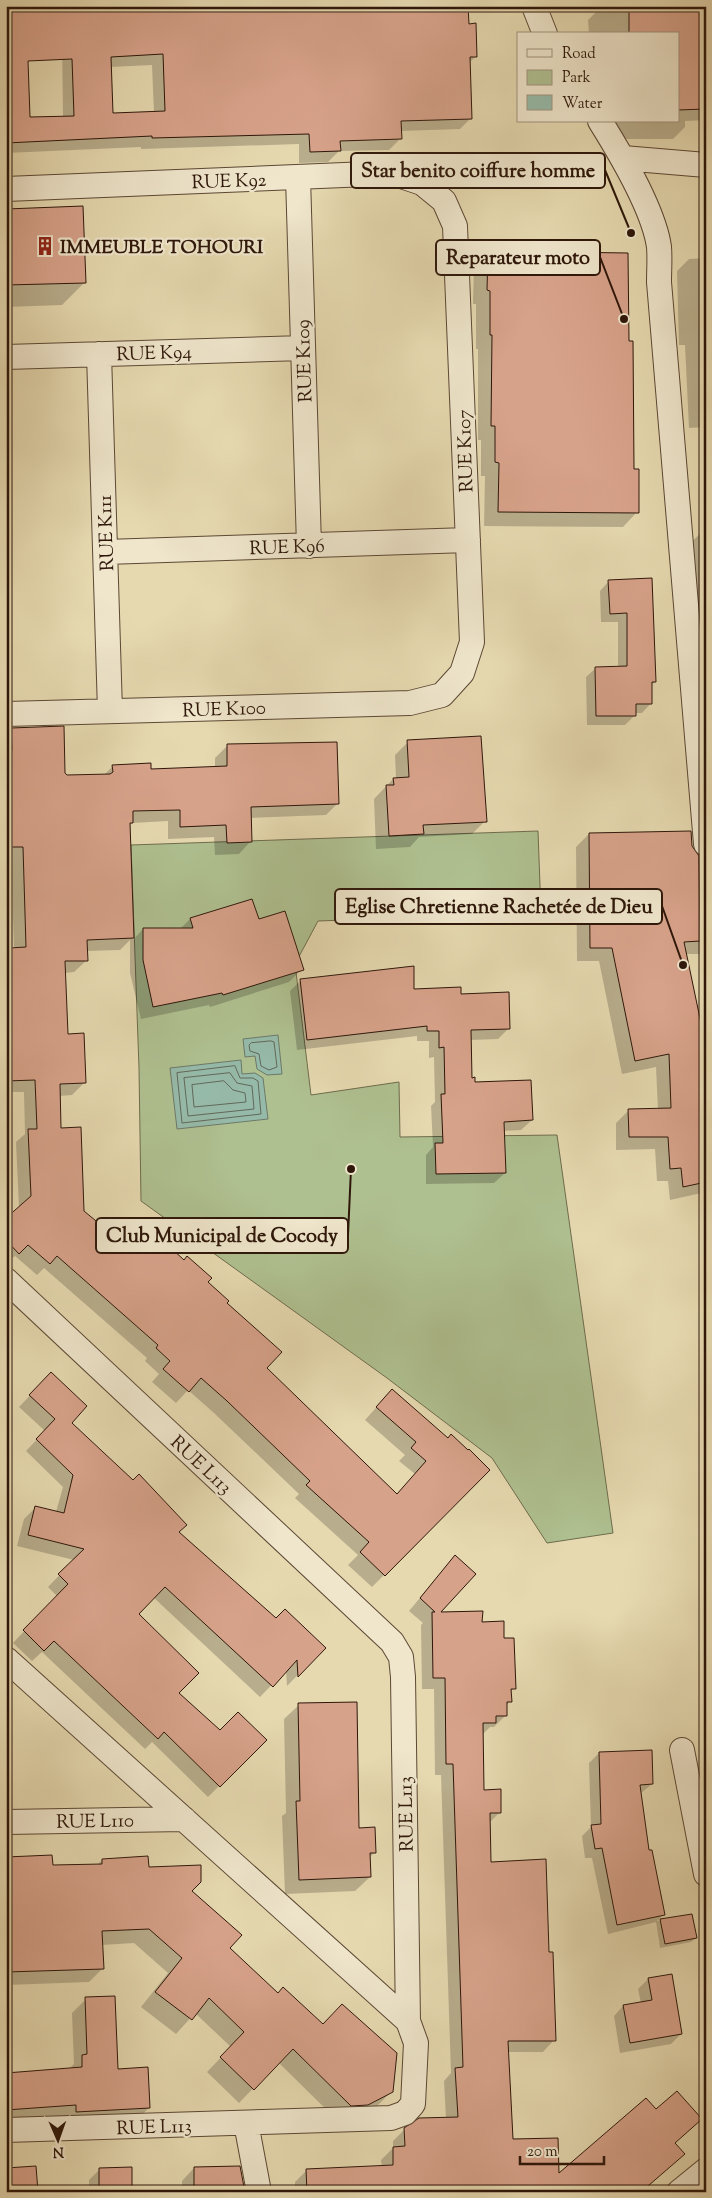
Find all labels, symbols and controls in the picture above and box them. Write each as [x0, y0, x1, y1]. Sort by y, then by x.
legend [517, 32, 680, 122]
text: Road [562, 44, 596, 65]
text: Park [562, 68, 591, 89]
text: Water [562, 94, 603, 115]
callout: Star benito coiffure homme [351, 153, 605, 188]
text: Star benito coiffure homme [361, 158, 595, 187]
street label: RUE K92 [191, 168, 267, 197]
building icon: IMMEUBLE TOHOURI [34, 235, 56, 257]
place label: IMMEUBLE TOHOURI [60, 235, 264, 262]
callout: Reparateur moto [436, 240, 600, 275]
text: Reparateur moto [446, 245, 590, 274]
street label: RUE K109 [291, 319, 320, 403]
street label: RUE K94 [116, 340, 193, 369]
street label: RUE K107 [452, 408, 481, 493]
street label: RUE K111 [93, 494, 122, 572]
street label: RUE K96 [249, 534, 325, 563]
street label: RUE K100 [182, 696, 266, 725]
callout: Eglise Chretienne Rachetée de Dieu [335, 889, 662, 924]
text: Eglise Chretienne Rachetée de Dieu [345, 894, 653, 923]
callout: Club Municipal de Cocody [96, 1218, 348, 1253]
text: Club Municipal de Cocody [106, 1223, 338, 1252]
street label: RUE L113 [163, 1430, 237, 1501]
street label: RUE L113 [393, 1776, 422, 1852]
street label: RUE L110 [56, 1808, 134, 1837]
street label: RUE L113 [116, 2114, 192, 2143]
north arrow [32, 2116, 82, 2166]
scale bar [520, 2133, 603, 2165]
text: N [52, 2141, 64, 2161]
text: 20 m [527, 2142, 558, 2163]

